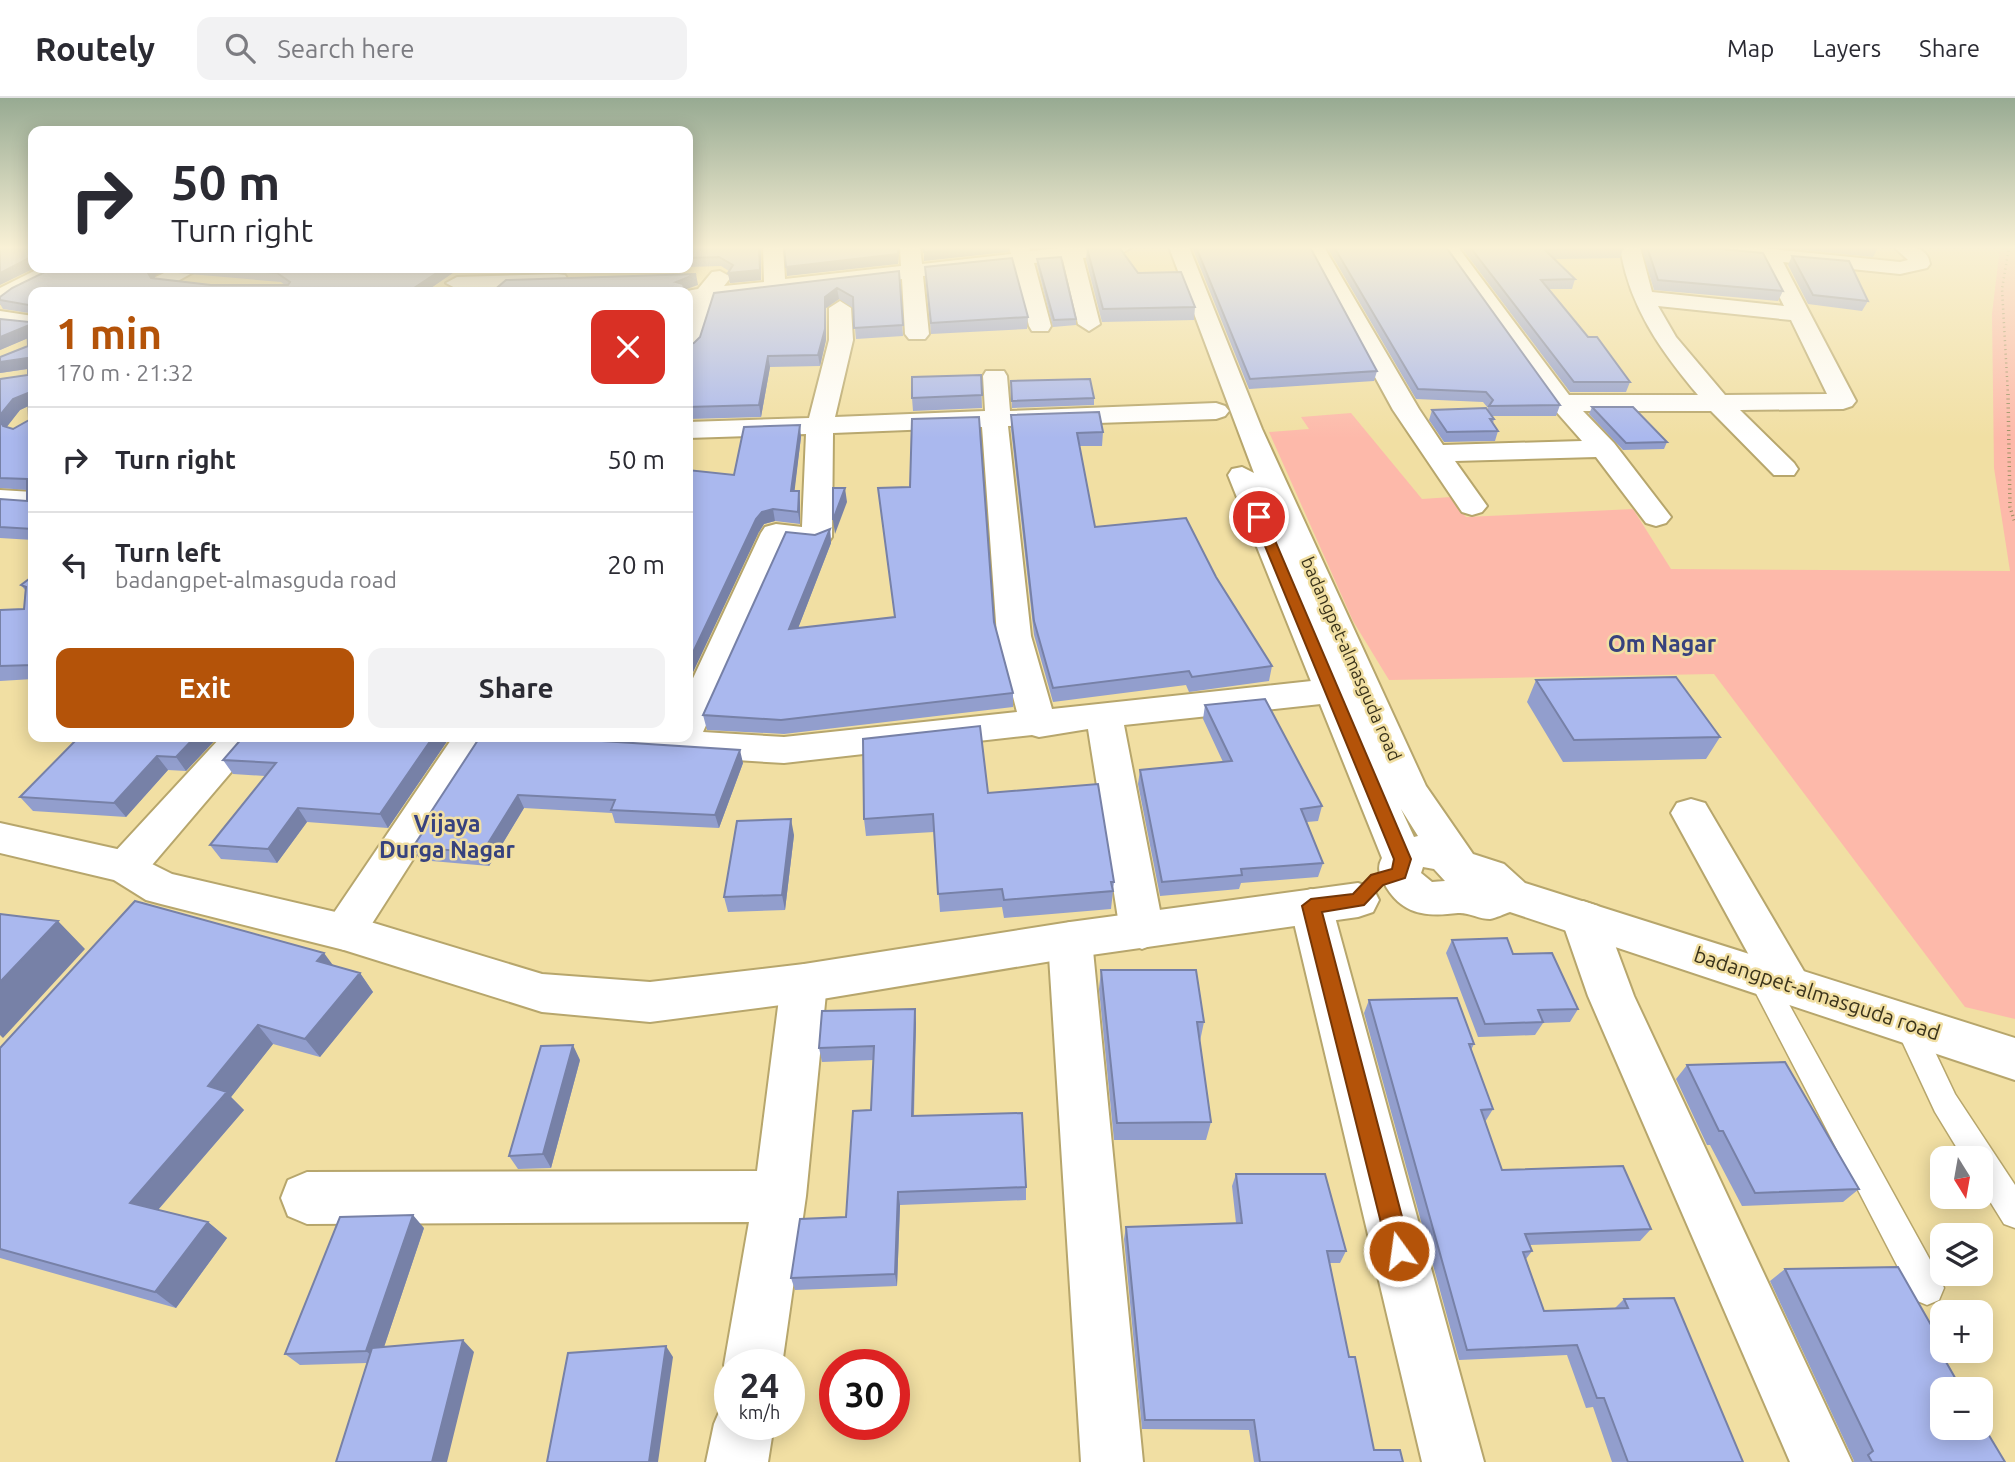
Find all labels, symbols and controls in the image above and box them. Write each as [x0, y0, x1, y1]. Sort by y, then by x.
search box [197, 17, 687, 80]
icon: search [221, 29, 259, 67]
text: Routely [35, 30, 155, 67]
text: Search here [277, 34, 415, 63]
text: Map [1727, 35, 1774, 62]
text: Layers [1812, 35, 1881, 62]
text: Share [1919, 35, 1980, 62]
icon: right [56, 154, 147, 245]
text: 50 m [171, 154, 280, 209]
text: Turn right [171, 212, 313, 248]
text: 1 min [56, 310, 162, 357]
button: close [591, 310, 665, 384]
text: 170 m · 21:32 [56, 360, 194, 385]
icon: right [56, 441, 94, 479]
text: Turn right [115, 445, 236, 474]
text: 50 m [607, 445, 665, 474]
pin [1229, 487, 1289, 547]
icon: arrive [1240, 498, 1278, 536]
text: Turn left [115, 538, 221, 567]
icon: left [56, 546, 94, 584]
text: 20 m [607, 550, 665, 579]
street label: badangpet-almasguda road [1298, 554, 1406, 763]
text: badangpet-almasguda road [115, 567, 397, 592]
district label: Om Nagar [1608, 631, 1717, 656]
button: Exit [56, 648, 354, 728]
button: Share [368, 648, 665, 728]
district label: Vijaya Durga Nagar [379, 811, 516, 862]
street label: badangpet-almasguda road [1691, 942, 1943, 1044]
north arrow [1930, 1146, 1993, 1209]
map controls [1930, 1146, 1993, 1440]
position arrow [1362, 1214, 1436, 1288]
button: layers [1930, 1223, 1993, 1286]
button: + [1930, 1300, 1993, 1363]
speed limit sign: 30 [819, 1349, 910, 1440]
text: 24 [740, 1365, 779, 1405]
button: − [1930, 1377, 1993, 1440]
text: km/h [739, 1402, 780, 1422]

